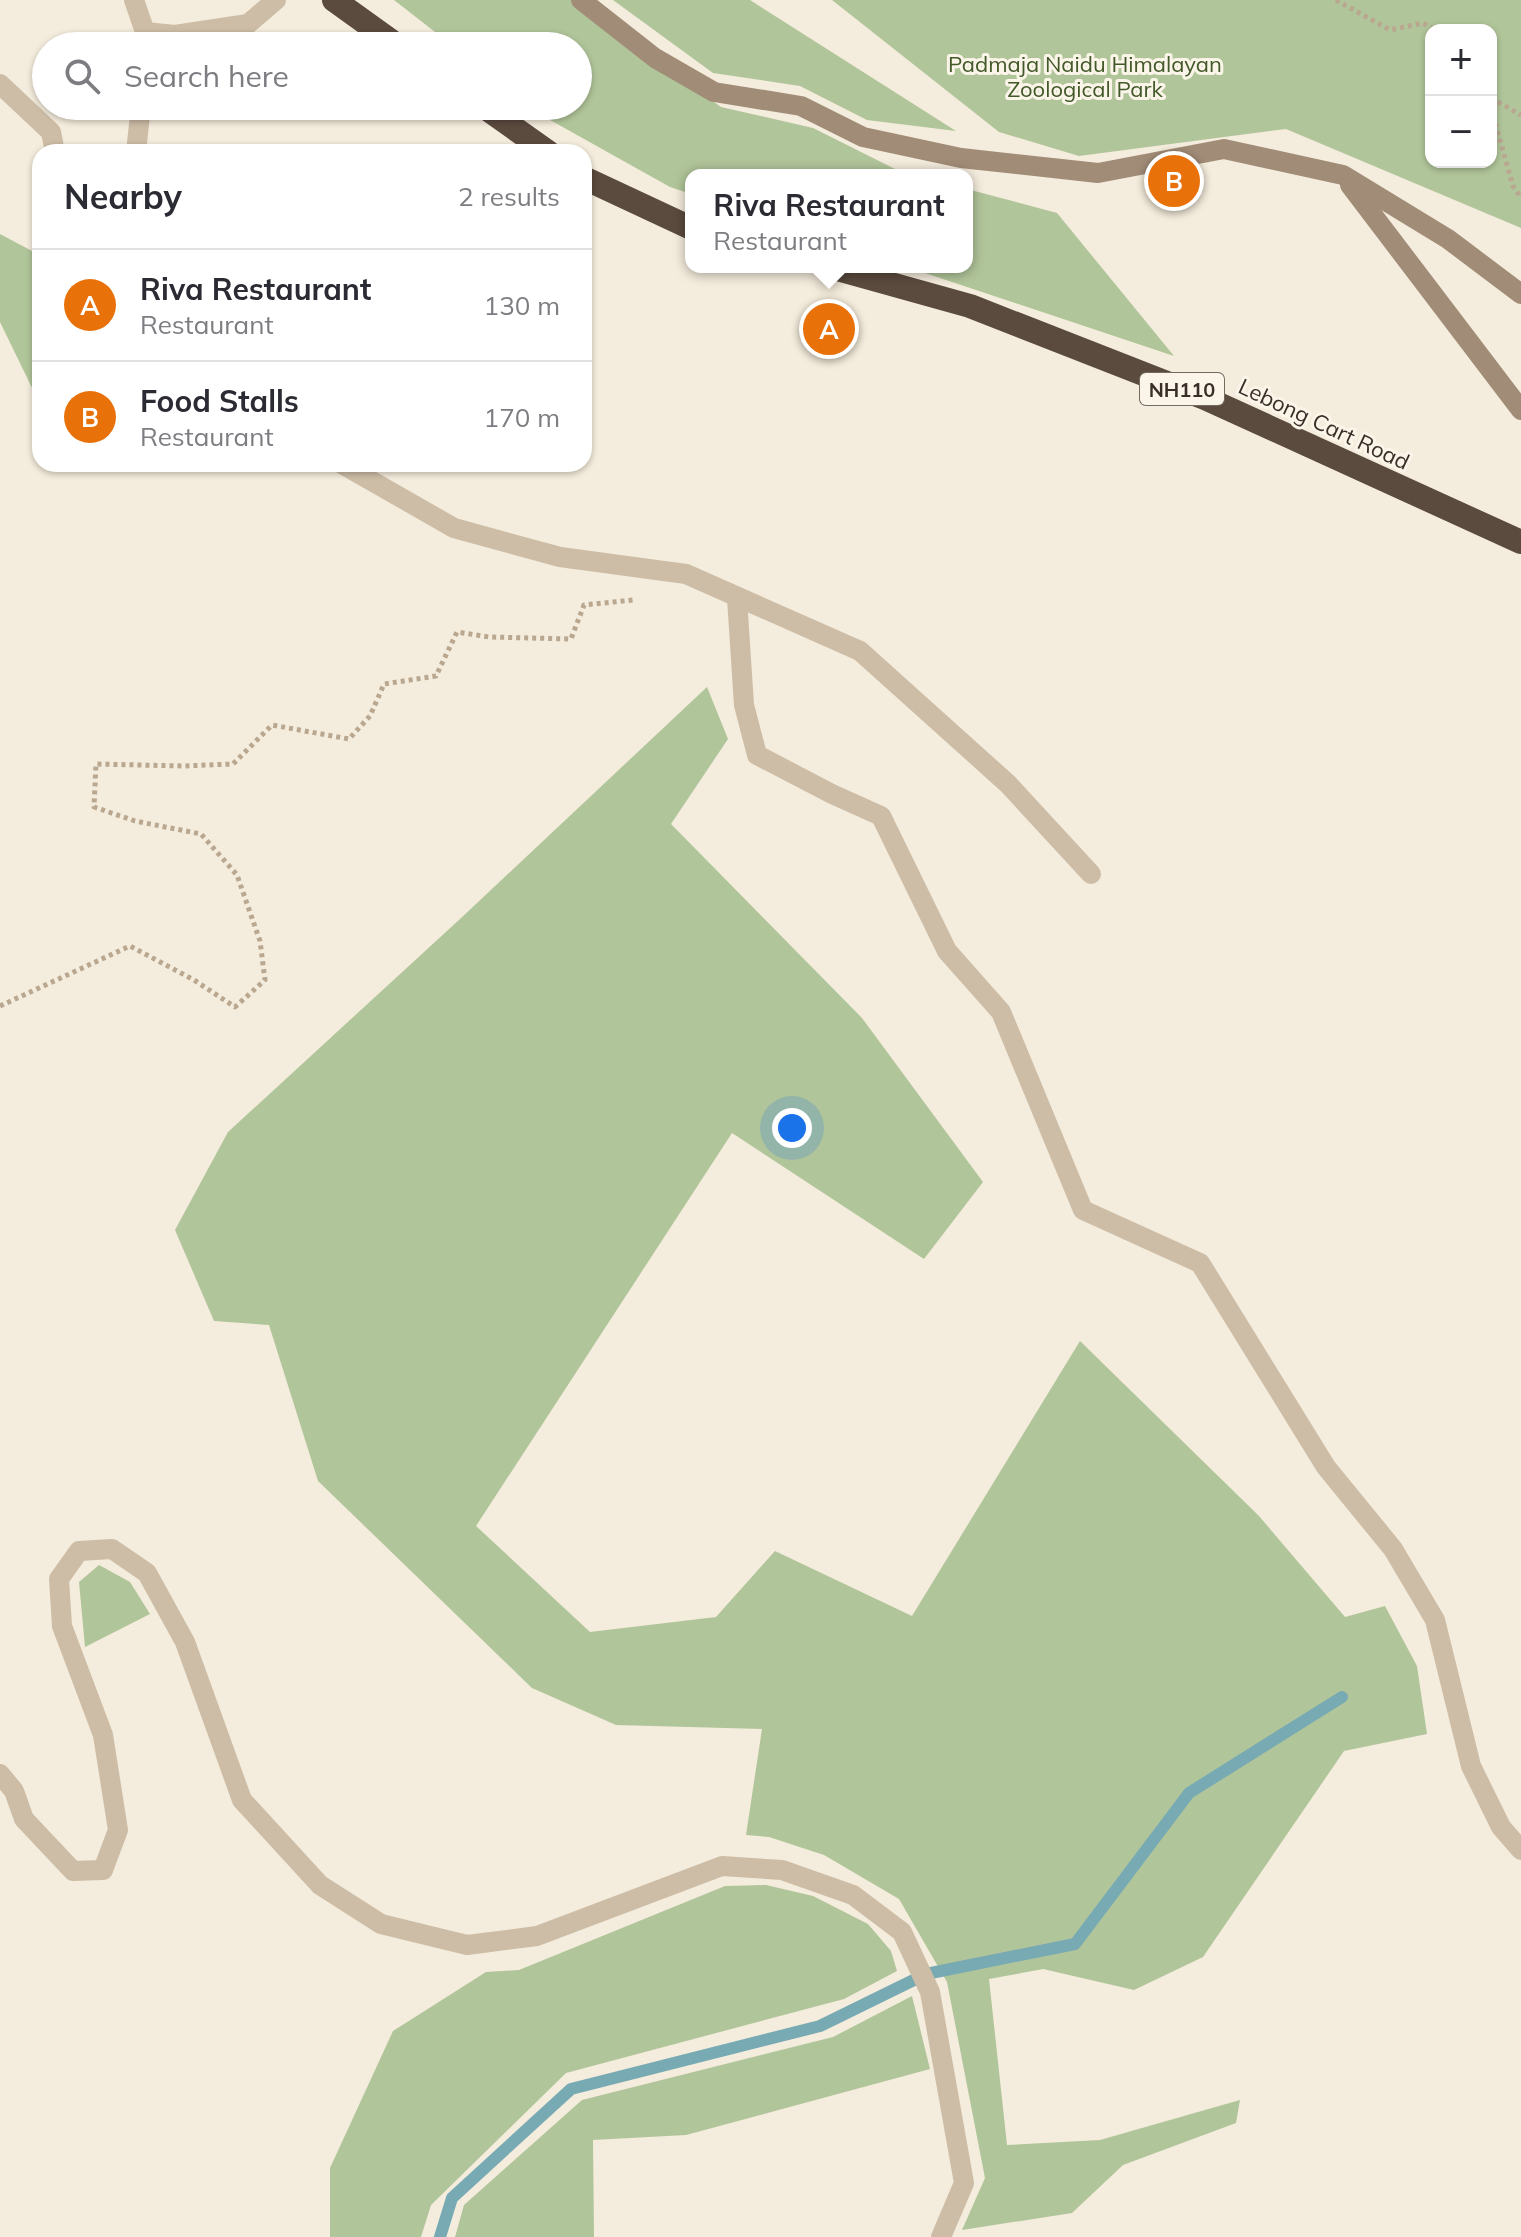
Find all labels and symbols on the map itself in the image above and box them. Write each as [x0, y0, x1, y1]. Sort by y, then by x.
park label: Padmaja Naidu Himalayan Zoological Park [948, 50, 1222, 103]
pin: B [1148, 151, 1200, 211]
pin: A [803, 299, 855, 359]
street label: Lebong Cart Road [1234, 372, 1414, 476]
road number: NH110 [1140, 373, 1224, 405]
your location [772, 1108, 812, 1148]

